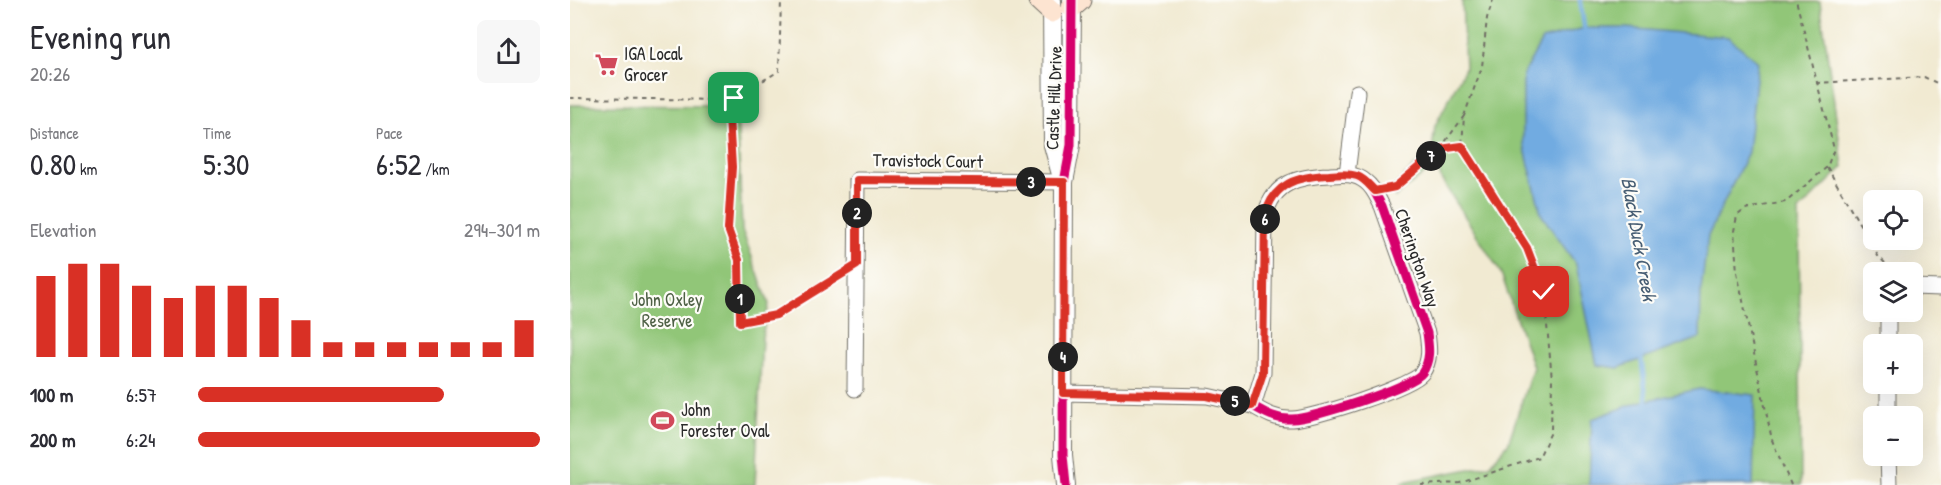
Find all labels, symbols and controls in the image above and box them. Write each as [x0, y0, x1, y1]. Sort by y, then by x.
text: Evening run [30, 15, 171, 59]
button: share [477, 20, 540, 83]
place label: IGA Local Grocer [624, 41, 683, 87]
street label: Castle Hill Drive [1039, 45, 1068, 151]
supermarket icon: IGA Local Grocer [593, 51, 619, 77]
text: 20:26 [30, 60, 70, 87]
pin [708, 72, 759, 123]
icon: arrive [717, 81, 750, 114]
text: Distance [30, 122, 79, 144]
text: Time [203, 122, 231, 144]
text: Pace [376, 122, 403, 144]
pin: 7 [1416, 141, 1446, 171]
text: 0.80 [30, 144, 76, 184]
text: 5:30 [203, 144, 250, 184]
text: 6:52 [376, 144, 422, 184]
text: 7 [1427, 145, 1435, 167]
street label: Travistock Court [873, 147, 984, 174]
text: km [76, 158, 98, 180]
text: /km [422, 158, 450, 180]
pin: 3 [1016, 167, 1046, 197]
text: 3 [1027, 171, 1035, 193]
water label: Black Duck Creek [1615, 175, 1664, 304]
map controls [1863, 190, 1923, 466]
button: locate [1863, 190, 1923, 250]
pin: 2 [842, 198, 872, 228]
text: 2 [853, 202, 861, 224]
pin: 6 [1250, 204, 1280, 234]
street label: Cherington Way [1389, 205, 1446, 311]
text: 6 [1262, 208, 1268, 230]
text: Elevation [30, 216, 96, 243]
text: 294–301 m [464, 216, 540, 243]
button: layers [1863, 262, 1923, 322]
pin [1518, 266, 1569, 317]
icon: check [1527, 275, 1560, 308]
pin: 1 [725, 284, 755, 314]
park label: John Oxley Reserve [631, 287, 703, 333]
text: 1 [737, 288, 743, 310]
button: + [1863, 334, 1923, 394]
pin: 4 [1048, 342, 1078, 372]
text: 4 [1060, 346, 1066, 368]
text: 100 m [30, 381, 73, 408]
text: 6:57 [126, 381, 157, 408]
pin: 5 [1220, 386, 1250, 416]
text: 5 [1232, 390, 1238, 412]
place label: John Forester Oval [680, 397, 770, 443]
button: − [1863, 406, 1923, 466]
sports icon: John Forester Oval [650, 407, 676, 433]
text: 200 m [30, 426, 75, 453]
text: 6:24 [126, 426, 155, 453]

